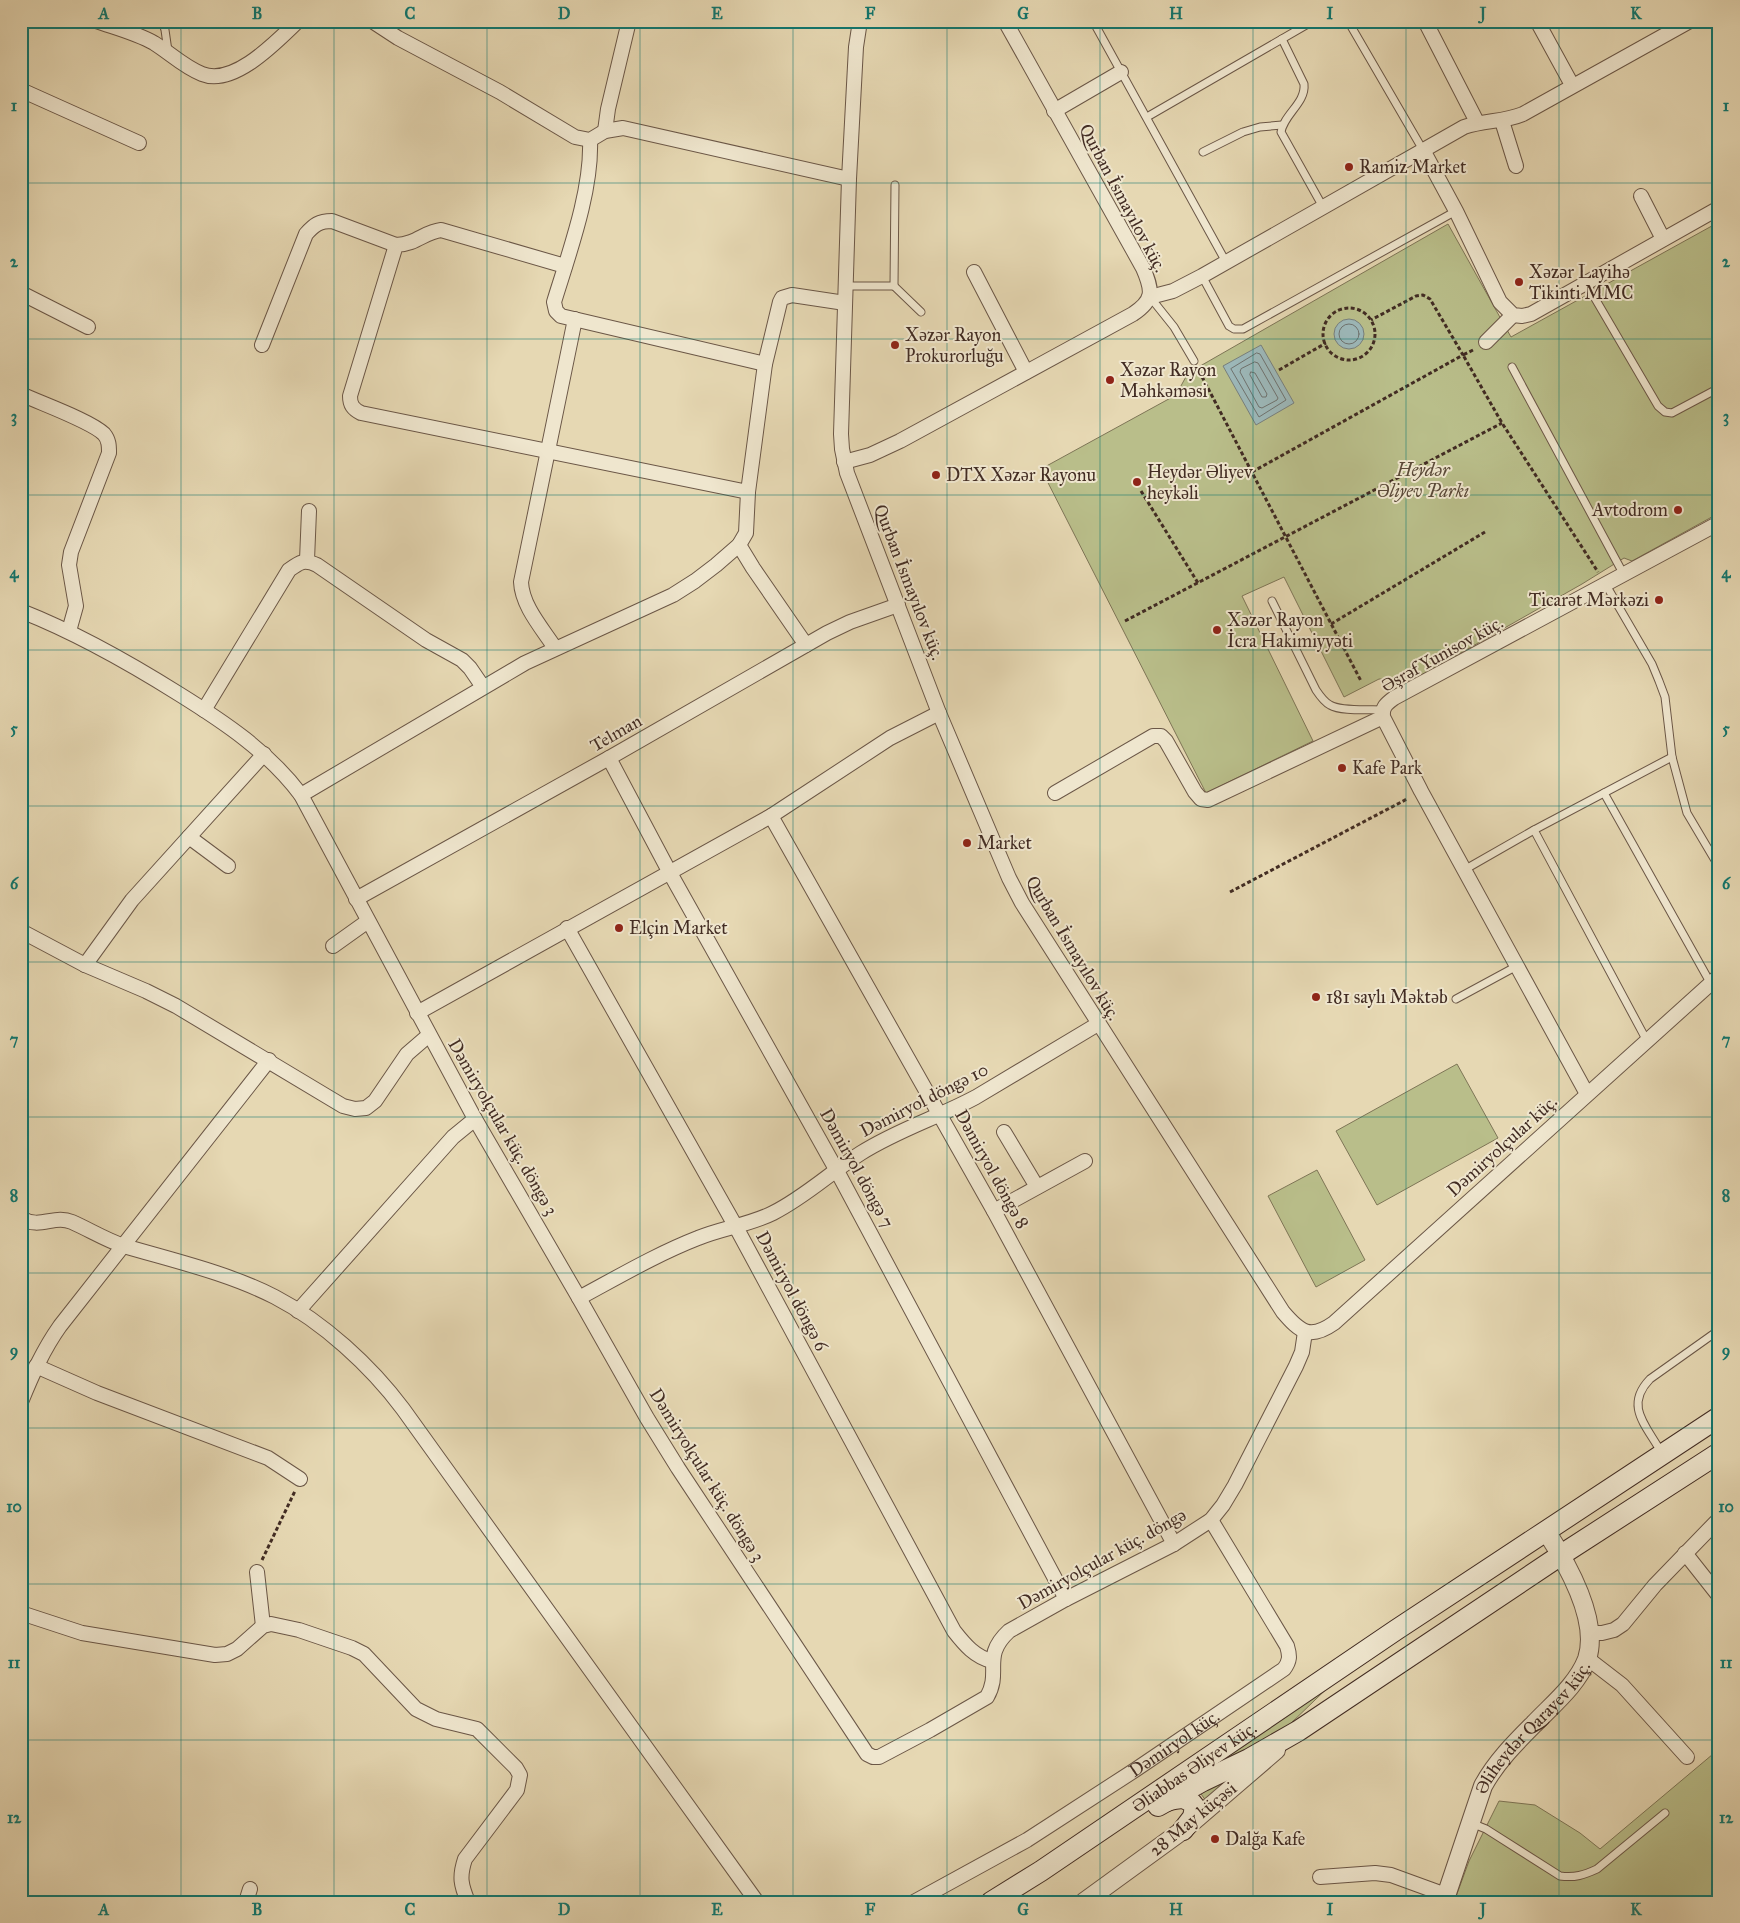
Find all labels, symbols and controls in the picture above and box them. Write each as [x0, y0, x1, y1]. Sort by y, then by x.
text: A [98, 4, 110, 23]
text: B [252, 4, 262, 23]
text: C [405, 4, 416, 23]
text: D [558, 4, 571, 23]
text: E [711, 4, 723, 23]
text: F [865, 4, 876, 23]
text: G [1017, 4, 1029, 23]
text: H [1169, 4, 1183, 23]
text: I [1327, 4, 1334, 23]
text: J [1478, 4, 1487, 24]
text: K [1630, 4, 1642, 23]
text: 1 [11, 96, 18, 115]
text: 1 [1723, 96, 1730, 115]
street label: Qurban İsmayılov küç. [1075, 120, 1172, 276]
place label: Ramiz Market [1359, 156, 1467, 178]
marker: Ramiz Market [1343, 161, 1355, 173]
text: 2 [10, 252, 19, 271]
text: 2 [1722, 252, 1731, 271]
place label: Xəzər Layihə Tikinti MMC [1529, 261, 1634, 304]
marker: Xəzər Layihə Tikinti MMC [1513, 276, 1525, 288]
place label: Xəzər Rayon Prokurorluğu [905, 324, 1004, 368]
marker: Xəzər Rayon Prokurorluğu [889, 339, 901, 351]
place label: Xəzər Rayon Məhkəməsi [1120, 359, 1216, 402]
marker: Xəzər Rayon Məhkəməsi [1104, 374, 1116, 386]
text: 3 [11, 407, 17, 427]
text: 3 [1723, 407, 1729, 427]
park label: Heydər Əliyev Parkı [1377, 459, 1469, 502]
place label: Heydər Əliyev heykəli [1147, 461, 1254, 504]
place label: DTX Xəzər Rayonu [946, 464, 1096, 486]
marker: DTX Xəzər Rayonu [930, 469, 942, 481]
marker: Heydər Əliyev heykəli [1131, 476, 1143, 488]
place label: Avtodrom [1591, 499, 1668, 521]
street label: Qurban İsmayılov küç. [869, 501, 950, 663]
marker: Avtodrom [1672, 504, 1684, 516]
text: 4 [10, 563, 20, 583]
text: 4 [1722, 563, 1732, 583]
place label: Ticarət Mərkəzi [1529, 589, 1649, 611]
marker: Ticarət Mərkəzi [1653, 594, 1665, 606]
place label: Xəzər Rayon İcra Hakimiyyəti [1227, 609, 1353, 652]
street label: Əşrəf Yunisov küç. [1377, 611, 1507, 697]
marker: Xəzər Rayon İcra Hakimiyyəti [1211, 624, 1223, 636]
street label: Telman [586, 709, 646, 756]
text: 5 [10, 719, 18, 738]
text: 5 [1722, 719, 1730, 738]
place label: Kafe Park [1352, 757, 1423, 779]
marker: Kafe Park [1336, 762, 1348, 774]
place label: Market [977, 832, 1032, 854]
marker: Market [961, 837, 973, 849]
street label: Qurban İsmayılov küç. [1021, 871, 1126, 1024]
text: 6 [10, 874, 19, 893]
text: 6 [1722, 874, 1731, 893]
place label: Elçin Market [629, 917, 728, 939]
marker: Elçin Market [613, 922, 625, 934]
place label: 181 saylı Məktəb [1326, 986, 1448, 1008]
marker: 181 saylı Məktəb [1310, 991, 1322, 1003]
text: 7 [10, 1030, 19, 1049]
text: 7 [1722, 1030, 1731, 1049]
street label: Dəmiryolçular küç. döngə 3 [443, 1035, 563, 1220]
street label: Dəmiryol döngə 10 [856, 1058, 992, 1143]
street label: Dəmiryolçular küç. [1442, 1091, 1562, 1201]
street label: Dəmiryol döngə 7 [814, 1104, 899, 1232]
street label: Dəmiryol döngə 8 [949, 1106, 1034, 1233]
text: 8 [10, 1186, 18, 1205]
text: 8 [1722, 1186, 1730, 1205]
street label: Dəmiryol döngə 6 [750, 1227, 833, 1356]
text: 9 [10, 1341, 18, 1361]
text: 9 [1722, 1341, 1730, 1361]
street label: Dəmiryolçular küç. döngə 3 [644, 1384, 769, 1566]
text: 10 [6, 1497, 22, 1516]
text: 10 [1718, 1497, 1734, 1516]
street label: Dəmiryolçular küç. döngə [1014, 1504, 1191, 1615]
text: 11 [8, 1653, 21, 1672]
text: 11 [1720, 1653, 1733, 1672]
street label: Əliheydər Qarayev küç. [1470, 1658, 1595, 1797]
street label: Dəmiryol küç. [1125, 1705, 1224, 1782]
street label: Əliabbas Əliyev küç. [1128, 1717, 1261, 1817]
street label: 28 May küçəsi [1145, 1777, 1241, 1861]
text: 12 [7, 1808, 22, 1827]
text: 12 [1719, 1808, 1734, 1827]
place label: Dalğa Kafe [1225, 1828, 1305, 1851]
marker: Dalğa Kafe [1209, 1833, 1221, 1845]
text: A [98, 1900, 110, 1919]
text: B [252, 1900, 262, 1919]
text: C [405, 1900, 416, 1919]
text: D [558, 1900, 571, 1919]
text: E [711, 1900, 723, 1919]
text: F [865, 1900, 876, 1919]
text: G [1017, 1900, 1029, 1919]
text: H [1169, 1900, 1183, 1919]
text: I [1327, 1900, 1334, 1919]
text: J [1478, 1900, 1487, 1920]
text: K [1630, 1900, 1642, 1919]

